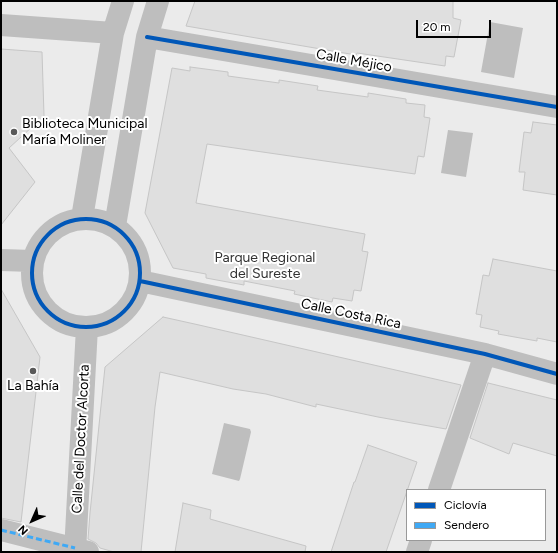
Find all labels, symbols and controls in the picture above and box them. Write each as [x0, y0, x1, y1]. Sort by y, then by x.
scale bar [418, 12, 493, 38]
text: 20 m [423, 20, 451, 34]
street label: Calle Méjico [315, 46, 393, 76]
place label: Biblioteca Municipal María Moliner [22, 116, 148, 148]
marker: Biblioteca Municipal María Moliner [9, 127, 19, 137]
park label: Parque Regional del Sureste [215, 250, 315, 282]
street label: Calle Costa Rica [299, 295, 403, 333]
street label: Calle del Doctor Alcorta [69, 364, 93, 514]
marker: La Bahía [28, 366, 38, 376]
place label: La Bahía [7, 378, 59, 394]
legend [406, 489, 546, 541]
text: Ciclovía [444, 498, 487, 512]
north arrow [12, 501, 52, 541]
text: Sendero [444, 518, 489, 532]
text: N [16, 522, 31, 537]

